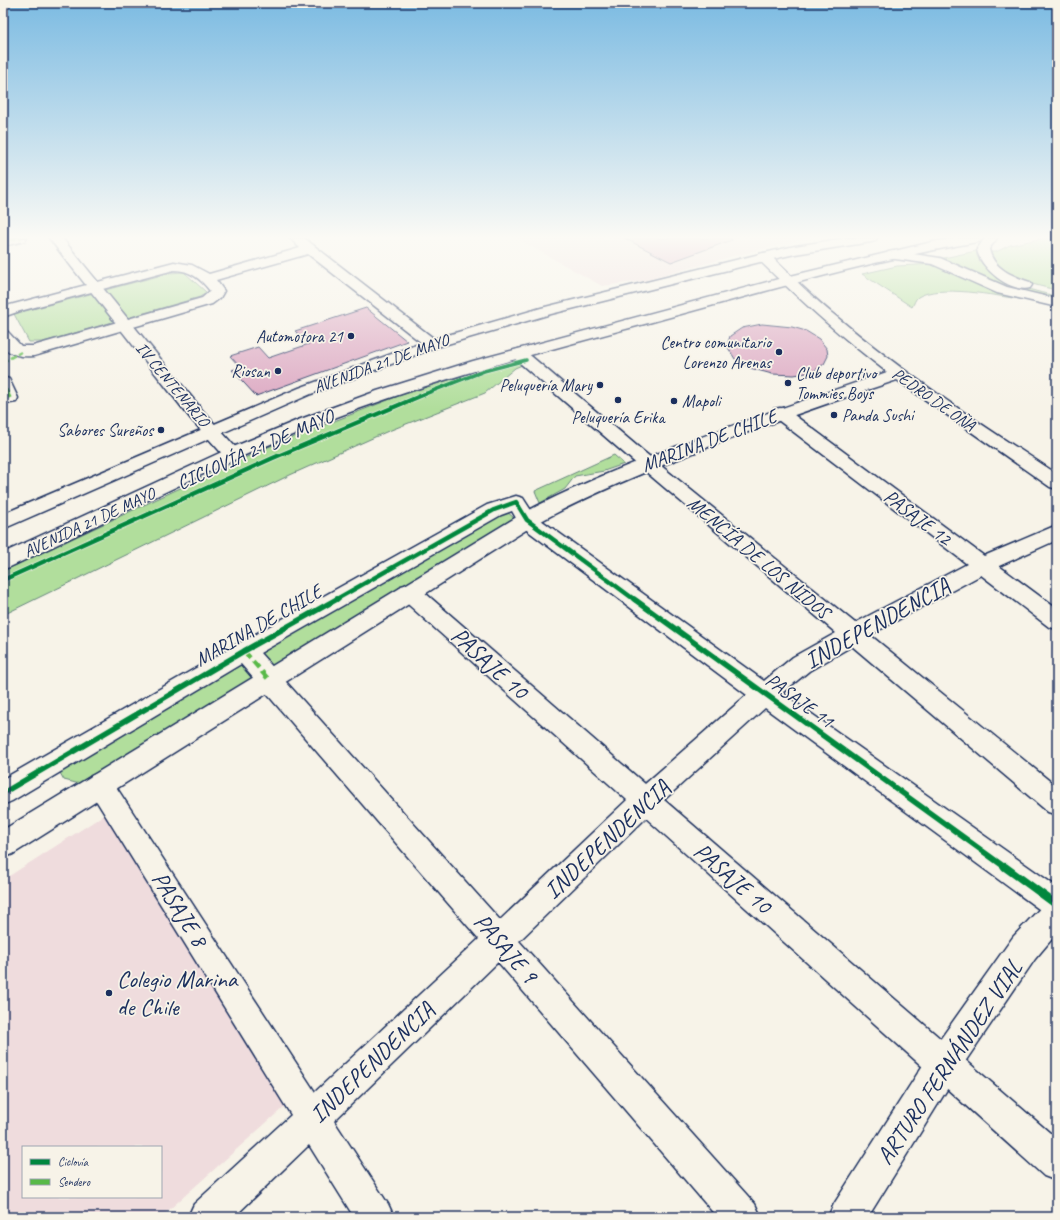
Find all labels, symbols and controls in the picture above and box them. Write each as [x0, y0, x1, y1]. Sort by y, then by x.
place label: Automotora 21 [256, 326, 344, 347]
street label: AVENIDA 21 DE MAYO [311, 329, 453, 398]
marker: Automotora 21 [346, 331, 356, 341]
place label: Centro comunitario Lorenzo Arenas [660, 332, 773, 373]
street label: IV CENTENARIO [131, 338, 215, 432]
marker: Centro comunitario Lorenzo Arenas [774, 347, 784, 357]
place label: Riosan [231, 361, 270, 382]
place label: Club deportivo Tommies Boys [796, 363, 878, 404]
street label: PEDRO DE OÑA [888, 363, 980, 437]
marker: Riosan [273, 366, 283, 376]
place label: Peluquería Mary [500, 375, 593, 396]
marker: Club deportivo Tommies Boys [783, 378, 793, 388]
marker: Peluquería Mary [595, 380, 605, 390]
place label: Mapoli [682, 391, 723, 412]
marker: Peluquería Erika [613, 395, 623, 405]
marker: Mapoli [669, 396, 679, 406]
street label: MARINA DE CHILE [638, 402, 783, 478]
street label: CICLOVÍA 21 DE MAYO [173, 403, 339, 495]
place label: Panda Sushi [842, 405, 915, 426]
place label: Peluquería Erika [572, 407, 666, 428]
marker: Panda Sushi [829, 410, 839, 420]
place label: Sabores Sureños [57, 420, 155, 441]
marker: Sabores Sureños [156, 425, 166, 435]
street label: AVENIDA 21 DE MAYO [20, 482, 160, 562]
street label: PASAJE 12 [879, 484, 958, 552]
street label: MENCÍA DE LOS NIDOS [682, 490, 838, 626]
street label: INDEPENDENCIA [799, 570, 956, 675]
street label: MARINA DE CHILE [190, 577, 329, 672]
street label: PASAJE 10 [445, 620, 537, 707]
street label: PASAJE 11 [761, 667, 839, 734]
street label: INDEPENDENCIA [538, 772, 677, 905]
street label: PASAJE 10 [688, 836, 780, 922]
street label: PASAJE 8 [145, 866, 216, 954]
street label: PASAJE 9 [467, 907, 546, 991]
street label: ARTURO FERNÁNDEZ VIAL [869, 953, 1029, 1170]
place label: Colegio Marina de Chile [117, 964, 239, 1022]
marker: Colegio Marina de Chile [104, 988, 114, 998]
street label: INDEPENDENCIA [303, 994, 441, 1129]
legend [22, 1146, 162, 1198]
text: Ciclovía [58, 1154, 89, 1170]
text: Sendero [58, 1174, 91, 1190]

